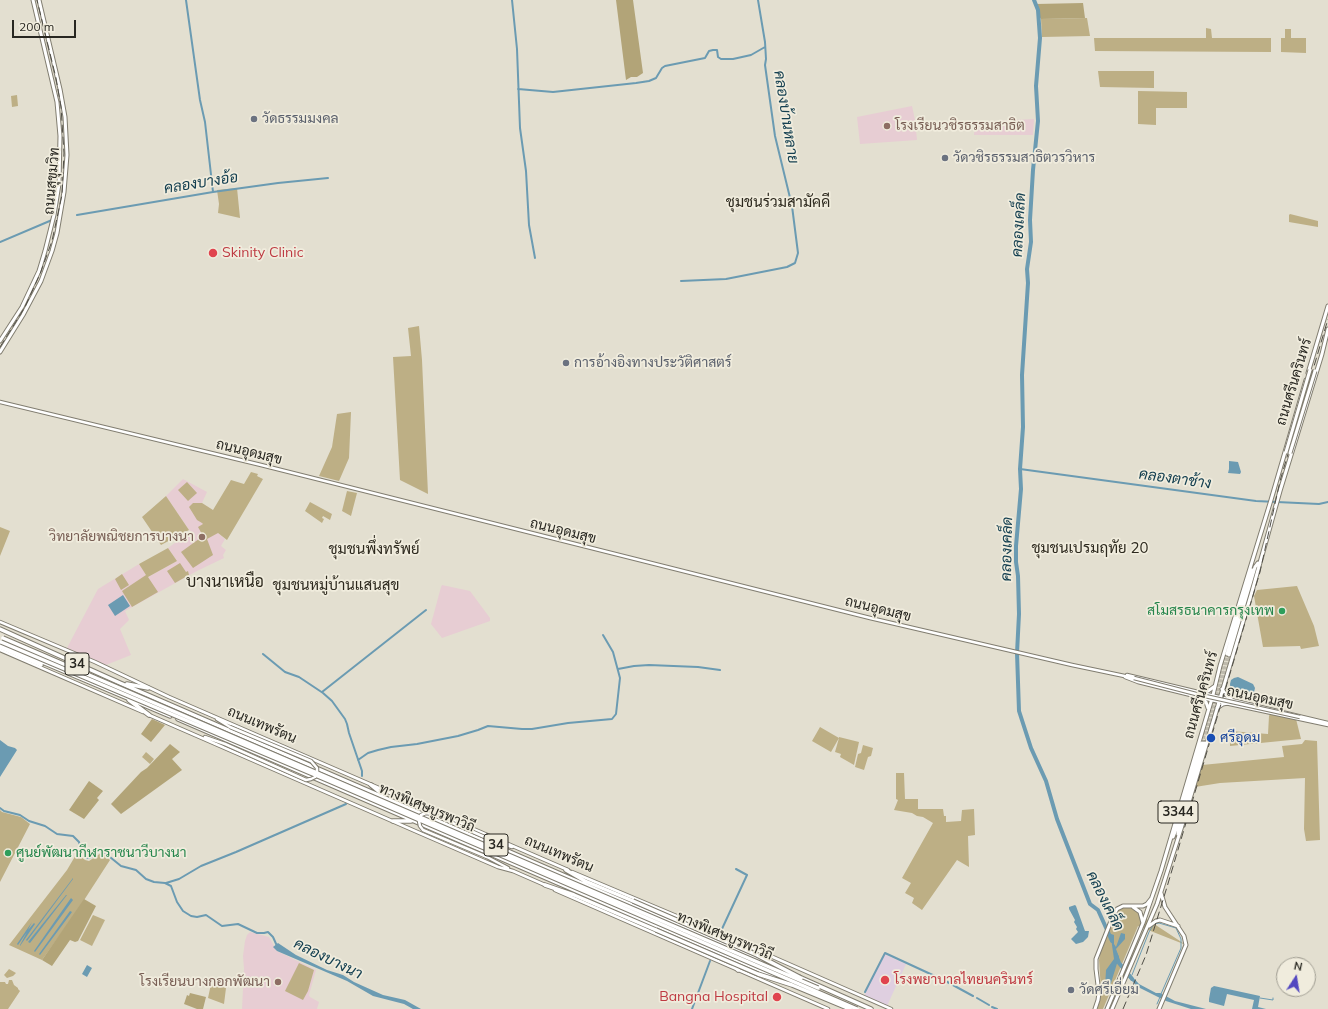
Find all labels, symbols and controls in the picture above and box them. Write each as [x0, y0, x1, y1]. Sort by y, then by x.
scale bar [14, 12, 78, 38]
text: 200 m [19, 19, 54, 34]
water label: คลองบ้านหลาย [770, 69, 802, 165]
place label: วัดธรรมมงคล [262, 111, 339, 127]
marker: วัดธรรมมงคล [249, 114, 259, 124]
place label: โรงเรียนวชิรธรรมสาธิต [895, 118, 1025, 134]
marker: โรงเรียนวชิรธรรมสาธิต [882, 121, 892, 131]
street label: ถนนสุขุมวิท [41, 147, 63, 215]
place label: วัดวชิรธรรมสาธิตวรวิหาร [953, 150, 1095, 166]
marker: วัดวชิรธรรมสาธิตวรวิหาร [940, 153, 950, 163]
water label: คลองบางอ้อ [163, 168, 239, 198]
water label: คลองเคล็ด [1008, 192, 1030, 258]
district label: ชุมชนร่วมสามัคคี [726, 193, 830, 211]
place label: Skinity Clinic [222, 245, 304, 261]
marker: Skinity Clinic [207, 247, 219, 259]
street label: ถนนศรีนครินทร์ [1273, 336, 1315, 428]
place label: การอ้างอิงทางประวัติศาสตร์ [574, 355, 732, 371]
marker: การอ้างอิงทางประวัติศาสตร์ [561, 358, 571, 368]
street label: ถนนอุดมสุข [214, 436, 284, 468]
water label: คลองตาช้าง [1138, 465, 1212, 493]
street label: ถนนอุดมสุข [528, 515, 598, 547]
water label: คลองเคล็ด [997, 517, 1017, 581]
place label: วิทยาลัยพณิชยการบางนา [49, 529, 194, 545]
marker: วิทยาลัยพณิชยการบางนา [197, 532, 207, 542]
district label: ชุมชนเปรมฤทัย 20 [1032, 539, 1148, 557]
district label: ชุมชนพึ่งทรัพย์ [328, 540, 420, 558]
district label: บางนาเหนือ [186, 572, 264, 592]
district label: ชุมชนหมู่บ้านแสนสุข [273, 576, 399, 594]
street label: ถนนอุดมสุข [843, 593, 913, 625]
place label: สโมสรธนาคารกรุงเทพ [1147, 603, 1274, 619]
marker: สโมสรธนาคารกรุงเทพ [1277, 606, 1287, 616]
street label: ถนนศรีนครินทร์ [1180, 649, 1222, 741]
road number: 34 [65, 653, 89, 675]
street label: ถนนอุดมสุข [1225, 683, 1295, 713]
street label: ถนนเทพรัตน [225, 703, 299, 747]
place label: ศรีอุดม [1220, 730, 1260, 746]
marker: ศรีอุดม [1205, 732, 1217, 744]
street label: ทางพิเศษบูรพาวิถี [376, 780, 478, 836]
road number: 3344 [1158, 801, 1198, 823]
street label: ถนนเทพรัตน [522, 832, 596, 876]
road number: 34 [484, 834, 508, 856]
place label: ศูนย์พัฒนากีฬาราชนาวีบางนา [16, 845, 187, 861]
marker: ศูนย์พัฒนากีฬาราชนาวีบางนา [3, 848, 13, 858]
water label: คลองเคล็ด [1082, 868, 1128, 934]
street label: ทางพิเศษบูรพาวิถี [674, 908, 776, 964]
water label: คลองบางนา [291, 935, 365, 983]
north arrow [1276, 957, 1316, 997]
text: N [1293, 959, 1304, 974]
place label: โรงพยาบาลไทยนครินทร์ [894, 972, 1033, 988]
place label: โรงเรียนบางกอกพัฒนา [140, 974, 270, 990]
marker: โรงพยาบาลไทยนครินทร์ [879, 974, 891, 986]
marker: โรงเรียนบางกอกพัฒนา [273, 977, 283, 987]
place label: วัดศรีเอี่ยม [1079, 982, 1139, 998]
marker: วัดศรีเอี่ยม [1066, 985, 1076, 995]
place label: Bangna Hospital [659, 989, 768, 1005]
marker: Bangna Hospital [771, 991, 783, 1003]

